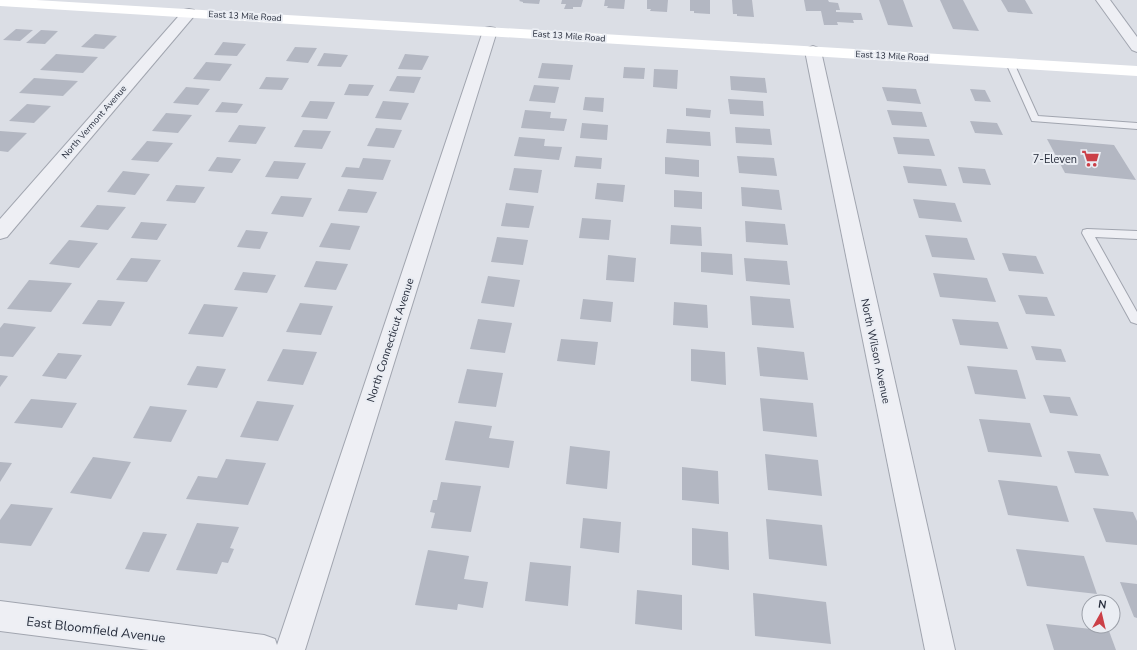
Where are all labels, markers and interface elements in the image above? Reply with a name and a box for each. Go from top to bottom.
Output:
street label: East 13 Mile Road [208,8,282,24]
street label: East 13 Mile Road [532,27,606,45]
street label: East 13 Mile Road [855,48,929,64]
street label: North Vermont Avenue [59,83,129,161]
supermarket icon: 7-Eleven [1080,149,1100,169]
place label: 7-Eleven [1033,152,1077,167]
street label: North Connecticut Avenue [363,276,418,404]
street label: North Wilson Avenue [857,297,894,405]
north arrow [1081,594,1121,634]
text: N [1097,597,1107,613]
street label: East Bloomfield Avenue [25,613,166,647]

